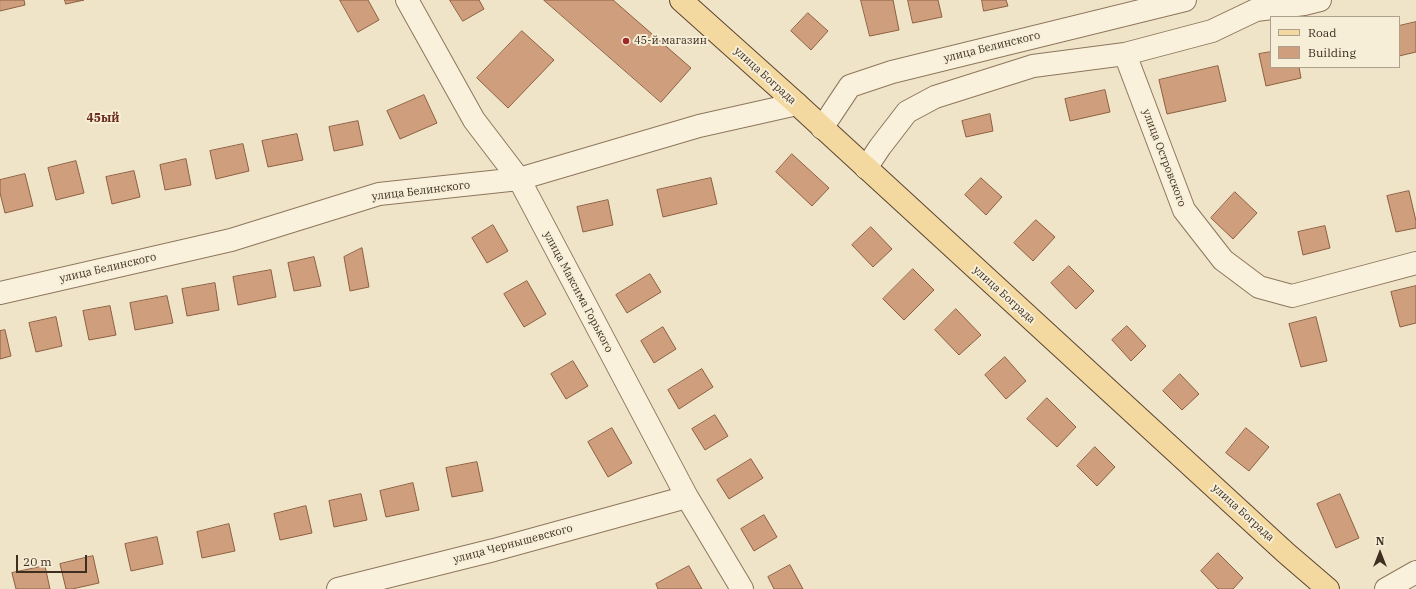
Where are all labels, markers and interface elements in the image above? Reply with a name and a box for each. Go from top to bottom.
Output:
legend [1270,16,1400,68]
text: Road [1308,25,1337,40]
street label: улица Белинского [942,29,1042,65]
place label: 45-й магазин [634,34,707,48]
marker: 45-й магазин [621,36,631,46]
street label: улица Бограда [731,45,799,107]
text: Building [1308,45,1356,60]
street label: улица Островского [1139,107,1189,209]
district label: 45ый [87,112,119,126]
street label: улица Белинского [371,178,471,204]
street label: улица Максима Горького [540,229,616,355]
street label: улица Белинского [58,250,158,286]
street label: улица Бограда [970,264,1038,326]
street label: улица Бограда [1209,482,1277,544]
street label: улица Чернышевского [452,522,574,566]
north arrow [1360,533,1400,573]
text: N [1376,534,1384,548]
scale bar [18,547,89,573]
text: 20 m [23,554,52,569]

